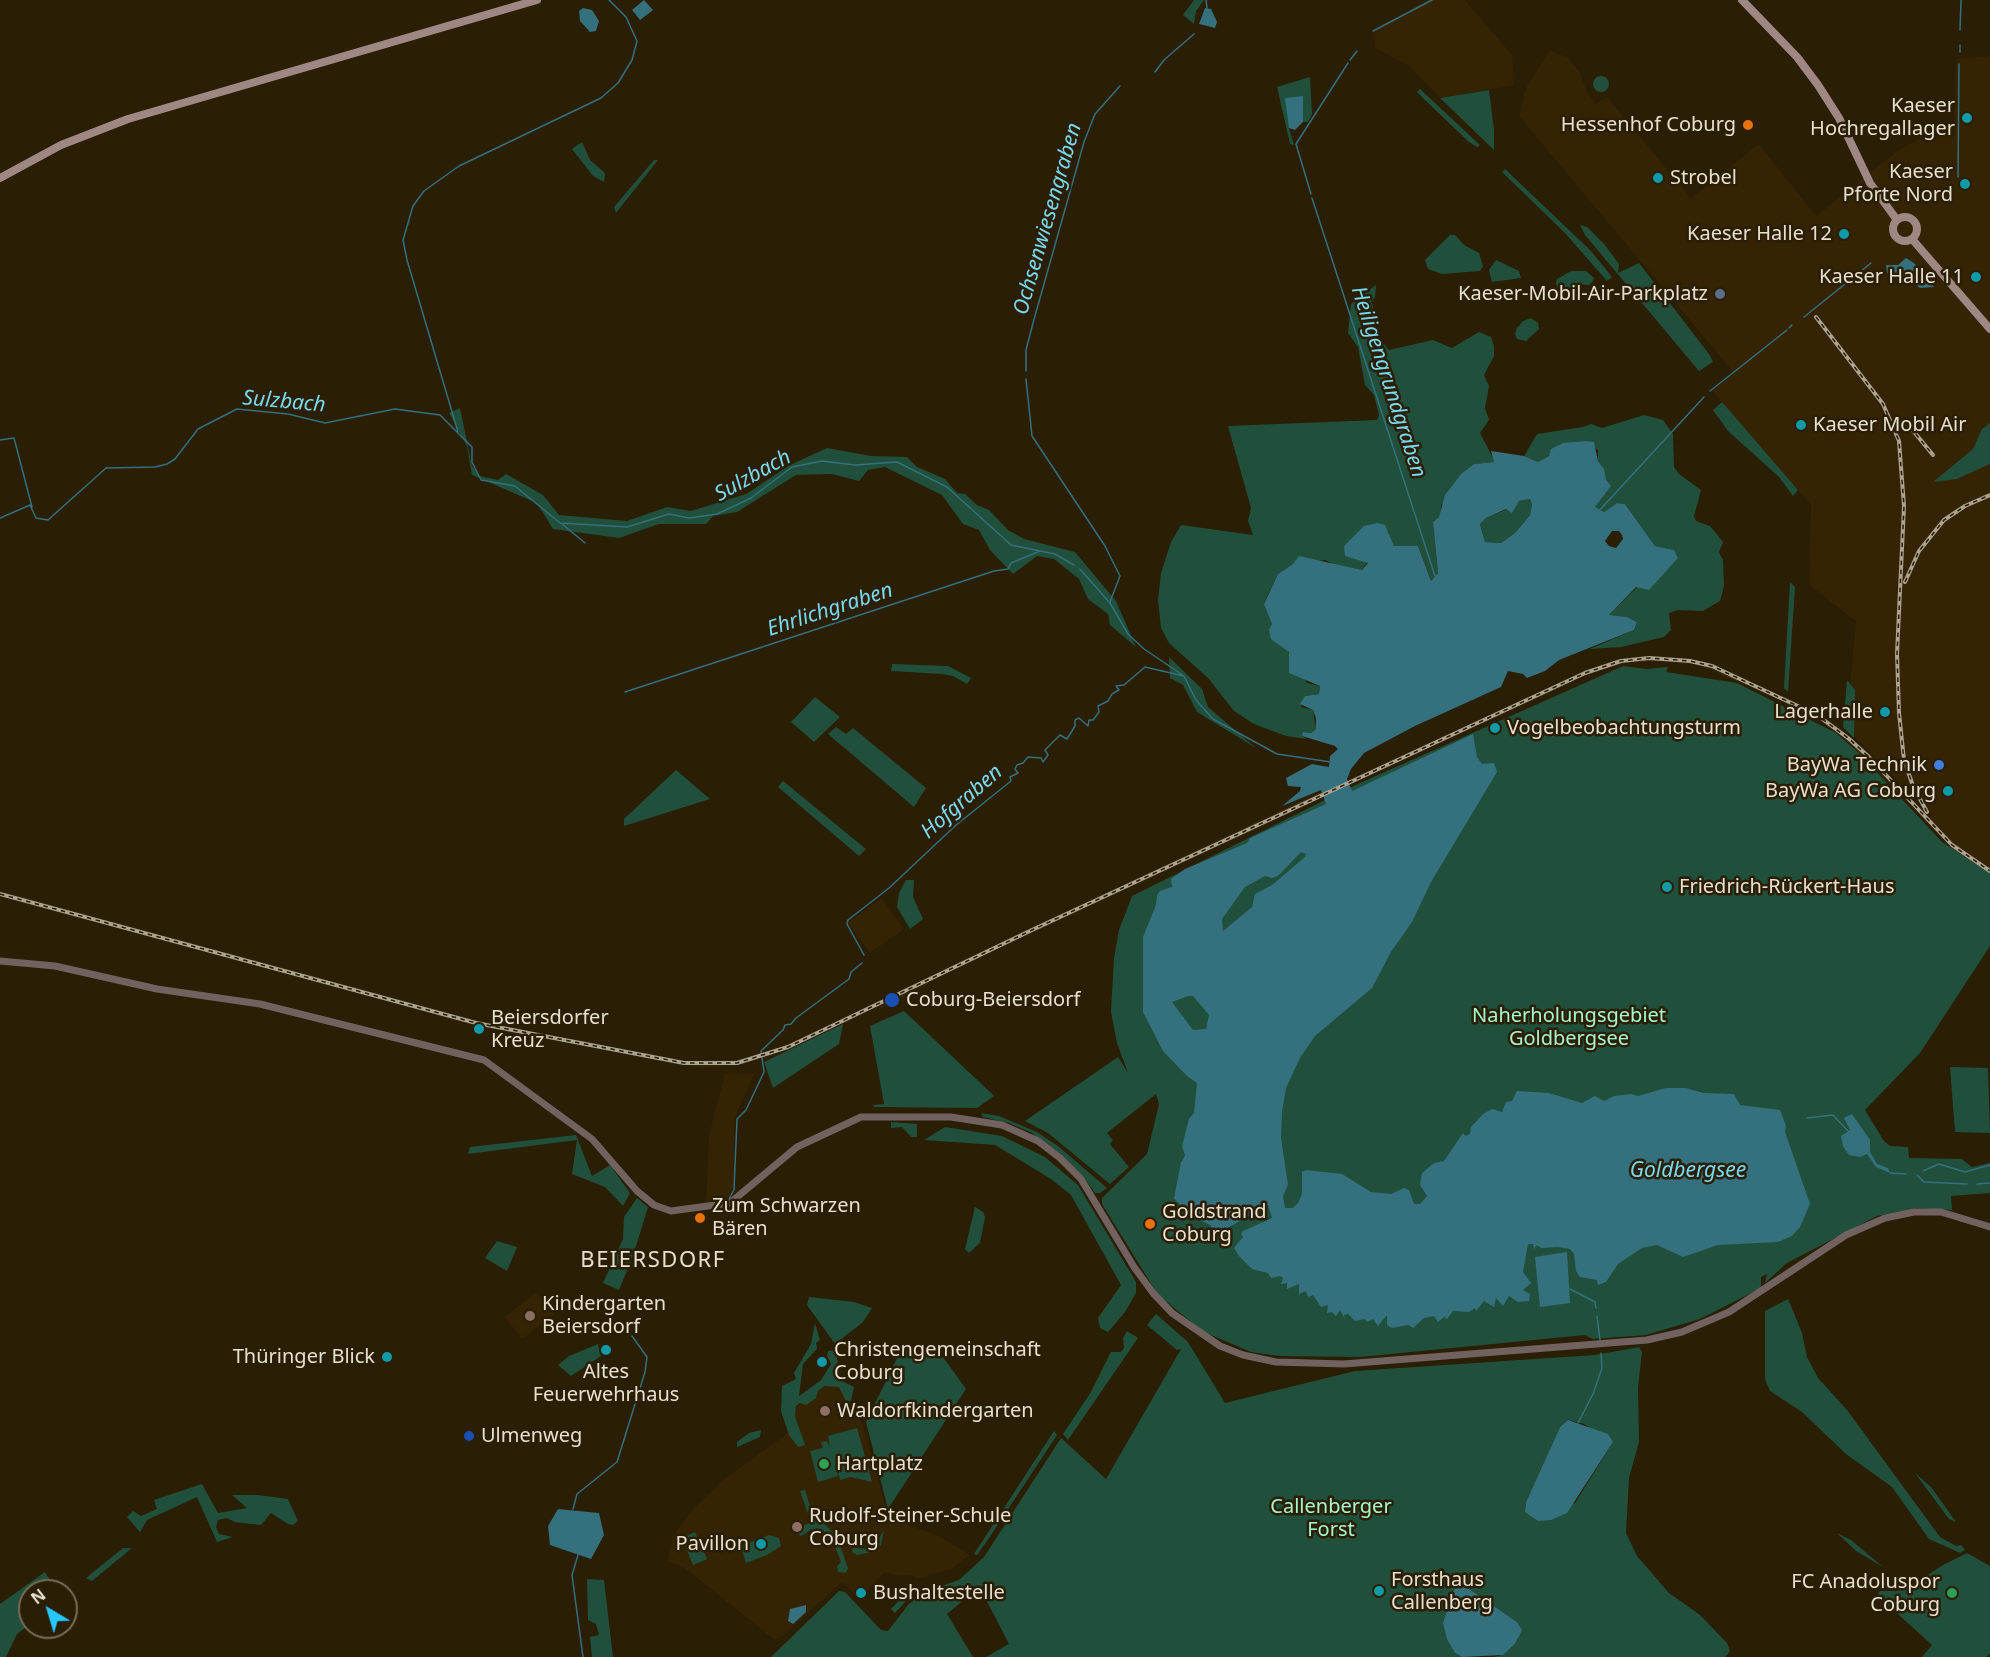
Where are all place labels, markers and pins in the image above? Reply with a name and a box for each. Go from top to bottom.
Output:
place label: Kaeser Hochregallager [1810,94,1955,141]
marker: Kaeser Hochregallager [1960,111,1974,125]
place label: Hessenhof Coburg [1561,113,1736,137]
marker: Hessenhof Coburg [1741,118,1755,132]
place label: Kaeser Pforte Nord [1843,160,1953,207]
place label: Strobel [1670,166,1737,190]
marker: Strobel [1651,171,1665,185]
marker: Kaeser Pforte Nord [1958,177,1972,191]
place label: Kaeser Halle 12 [1687,222,1832,246]
marker: Kaeser Halle 12 [1837,227,1851,241]
place label: Kaeser Halle 11 [1819,265,1964,289]
marker: Kaeser Halle 11 [1969,270,1983,284]
place label: Kaeser-Mobil-Air-Parkplatz [1458,282,1708,306]
marker: Kaeser-Mobil-Air-Parkplatz [1713,287,1727,301]
place label: Kaeser Mobil Air [1813,413,1966,437]
marker: Kaeser Mobil Air [1794,418,1808,432]
place label: Lagerhalle [1774,700,1873,724]
marker: Lagerhalle [1878,705,1892,719]
place label: Vogelbeobachtungsturm [1507,716,1741,740]
marker: Vogelbeobachtungsturm [1488,721,1502,735]
place label: BayWa Technik [1787,753,1927,777]
marker: BayWa Technik [1932,758,1946,772]
place label: BayWa AG Coburg [1765,779,1936,803]
marker: BayWa AG Coburg [1941,784,1955,798]
place label: Friedrich-Rückert-Haus [1679,875,1894,899]
marker: Friedrich-Rückert-Haus [1660,880,1674,894]
place label: Coburg-Beiersdorf [906,988,1080,1012]
marker: Coburg-Beiersdorf [883,991,901,1009]
place label: Beiersdorfer Kreuz [491,1006,609,1053]
marker: Beiersdorfer Kreuz [472,1022,486,1036]
place label: Zum Schwarzen Bären [712,1194,861,1241]
place label: Goldstrand Coburg [1162,1200,1267,1247]
marker: Zum Schwarzen Bären [693,1211,707,1225]
marker: Goldstrand Coburg [1143,1217,1157,1231]
place label: Kindergarten Beiersdorf [542,1292,666,1339]
marker: Kindergarten Beiersdorf [523,1309,537,1323]
place label: Christengemeinschaft Coburg [834,1338,1041,1385]
marker: Altes Feuerwehrhaus [599,1343,613,1357]
place label: Thüringer Blick [233,1345,375,1369]
marker: Thüringer Blick [380,1350,394,1364]
marker: Christengemeinschaft Coburg [815,1355,829,1369]
place label: Altes Feuerwehrhaus [533,1360,679,1407]
place label: Waldorfkindergarten [837,1399,1034,1423]
marker: Waldorfkindergarten [818,1404,832,1418]
place label: Ulmenweg [481,1424,582,1448]
marker: Ulmenweg [462,1429,476,1443]
place label: Hartplatz [836,1452,923,1476]
marker: Hartplatz [817,1457,831,1471]
place label: Rudolf-Steiner-Schule Coburg [809,1504,1011,1551]
marker: Rudolf-Steiner-Schule Coburg [790,1520,804,1534]
place label: Pavillon [676,1532,749,1556]
marker: Pavillon [754,1537,768,1551]
place label: Forsthaus Callenberg [1391,1568,1493,1615]
place label: FC Anadoluspor Coburg [1791,1570,1940,1617]
place label: Bushaltestelle [873,1581,1005,1605]
marker: Forsthaus Callenberg [1372,1584,1386,1598]
marker: Bushaltestelle [854,1586,868,1600]
marker: FC Anadoluspor Coburg [1945,1586,1959,1600]

